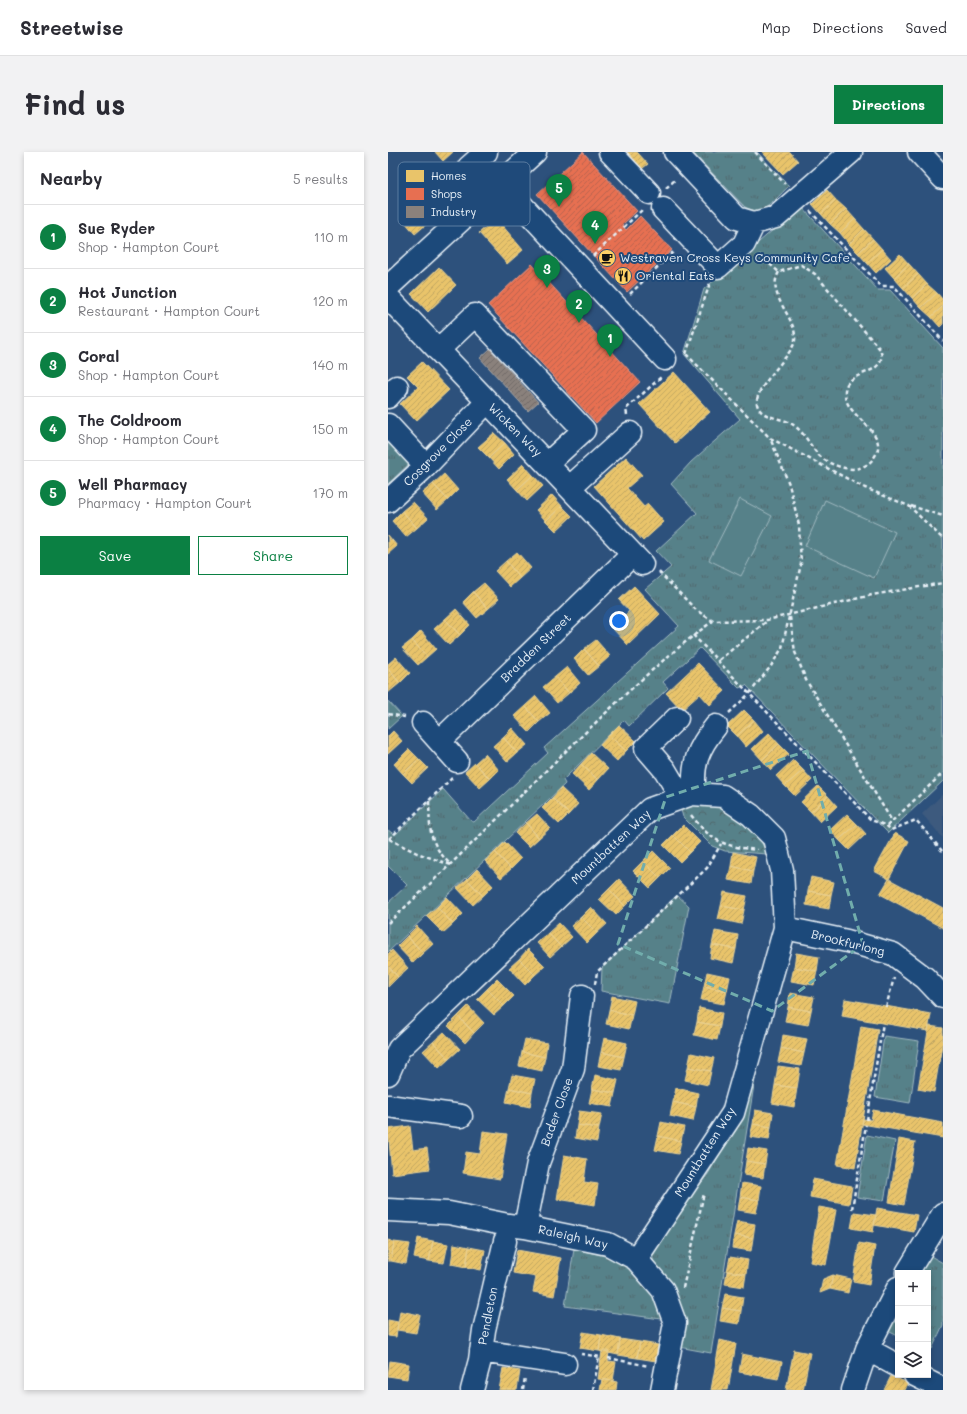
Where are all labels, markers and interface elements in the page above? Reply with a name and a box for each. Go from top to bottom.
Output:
text: Streetwise [20,15,123,40]
text: Map [762,18,790,37]
text: Directions [812,18,883,37]
text: Saved [905,18,947,37]
button: Directions [834,85,943,124]
text: Find us [24,86,125,122]
legend [398,162,530,226]
text: Nearby [40,167,102,189]
text: Homes [431,168,466,183]
text: 5 results [293,170,348,187]
pin: 5 [546,174,572,207]
text: Shops [431,186,462,201]
text: Industry [431,204,477,219]
pin: 4 [582,211,608,244]
text: Sue Ryder [78,218,155,238]
text: 1 [50,228,56,245]
text: 110 m [314,228,348,245]
text: Shop · Hampton Court [78,238,219,255]
cafe icon: Westraven Cross Keys Community Cafe [597,248,617,268]
place label: Westraven Cross Keys Community Cafe [620,249,850,265]
pin: 3 [534,255,560,288]
restaurant icon: Oriental Eats [613,266,633,286]
place label: Oriental Eats [636,267,715,283]
text: Hot Junction [78,282,177,302]
pin: 2 [566,290,592,323]
text: 2 [49,292,57,309]
text: 120 m [312,292,348,309]
text: Restaurant · Hampton Court [78,302,260,319]
pin: 1 [597,324,623,357]
text: Coral [78,346,119,366]
text: 3 [49,356,57,373]
text: 140 m [312,356,348,373]
text: Shop · Hampton Court [78,366,219,383]
street label: Wicken Way [485,399,546,460]
text: The Coldroom [78,410,182,430]
street label: Cosgrove Close [399,413,475,489]
text: 4 [49,420,57,437]
text: 150 m [312,420,348,437]
text: Shop · Hampton Court [78,430,219,447]
text: Well Pharmacy [78,474,187,494]
text: 5 [49,484,57,501]
text: 170 m [312,484,348,501]
text: Pharmacy · Hampton Court [78,494,252,511]
button: Save [40,536,190,575]
button: Share [198,536,348,575]
street label: Bradden Street [497,609,574,685]
your location [609,611,629,631]
street label: Mountbatten Way [567,805,653,887]
street label: Brookfurlong [810,925,887,959]
street label: Bader Close [536,1075,576,1148]
street label: Mountbatten Way [670,1104,738,1199]
street label: Raleigh Way [537,1220,610,1252]
map controls [895,1270,931,1378]
button: + [895,1270,931,1306]
street label: Pendleton [474,1286,500,1346]
button: − [895,1306,931,1342]
button: layers [895,1342,931,1378]

